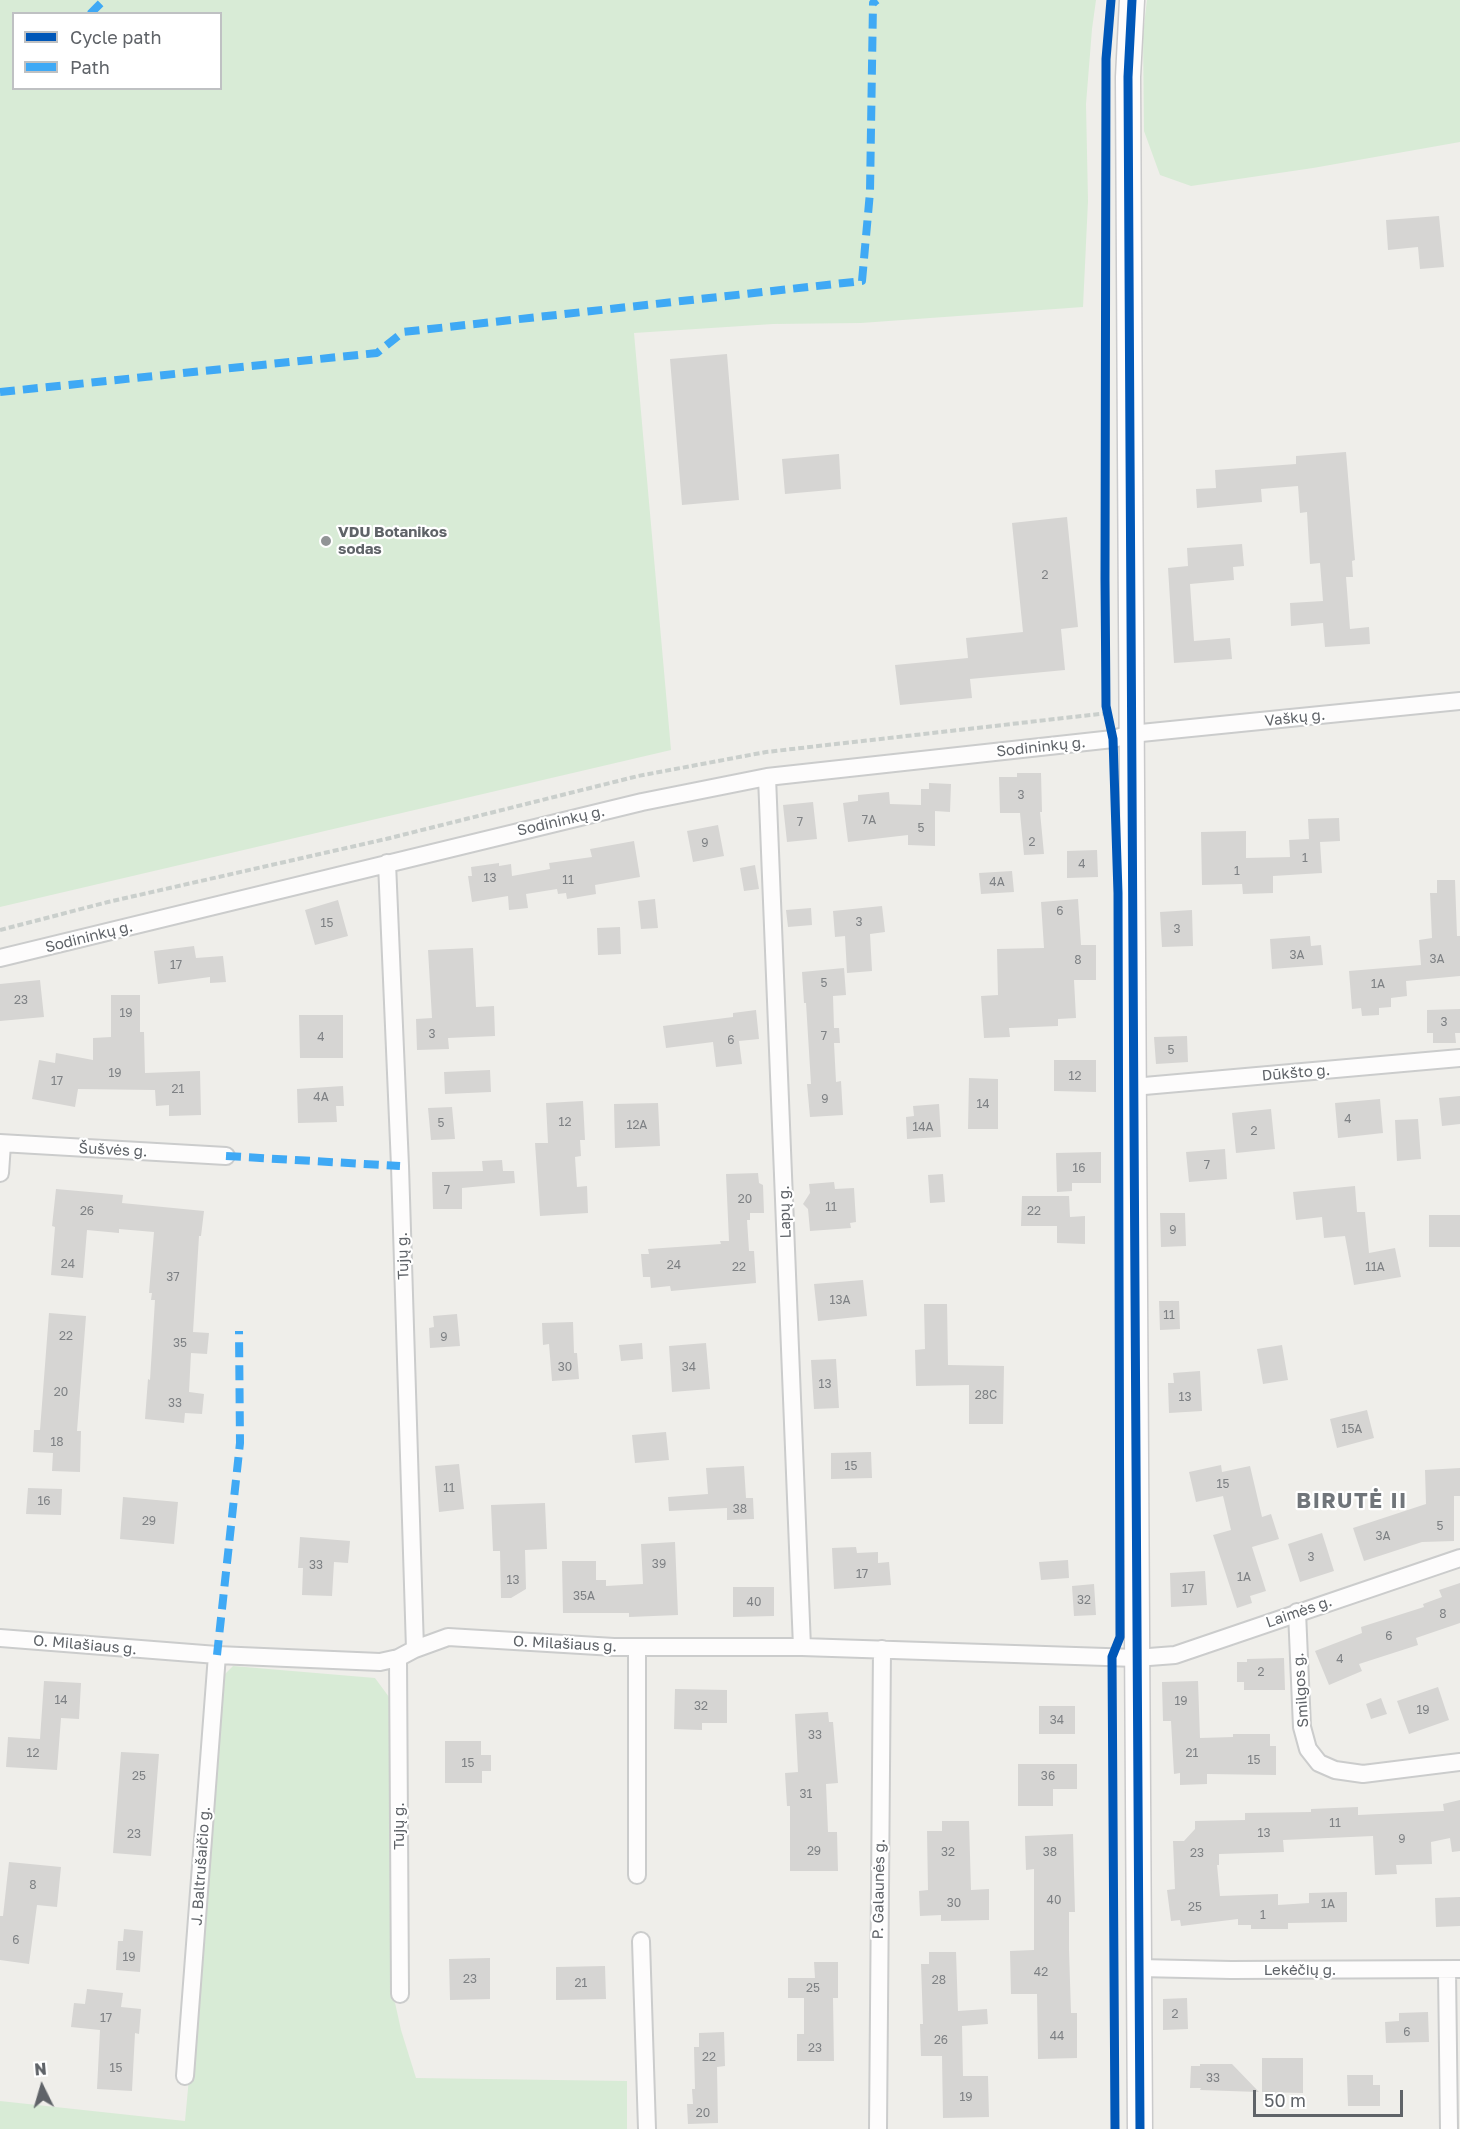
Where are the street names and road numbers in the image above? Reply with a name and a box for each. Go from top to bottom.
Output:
street label: Vaškų g. [1264,706,1326,730]
street label: Sodininkų g. [996,733,1086,761]
street label: Sodininkų g. [515,802,607,840]
street label: Sodininkų g. [43,917,135,957]
street label: Dūkšto g. [1261,1061,1331,1085]
street label: Šušvės g. [78,1139,148,1161]
street label: Lapų g. [775,1185,795,1239]
street label: Tujų g. [393,1232,413,1280]
street label: Laimės g. [1264,1592,1334,1632]
street label: O. Milašiaus g. [32,1631,138,1659]
street label: O. Milašiaus g. [513,1632,617,1656]
street label: Smilgos g. [1289,1652,1313,1728]
street label: Tujų g. [390,1802,408,1850]
street label: J. Baltrušaičio g. [188,1806,214,1926]
street label: P. Galaunės g. [869,1838,889,1940]
street label: Lekėčių g. [1264,1961,1336,1979]

